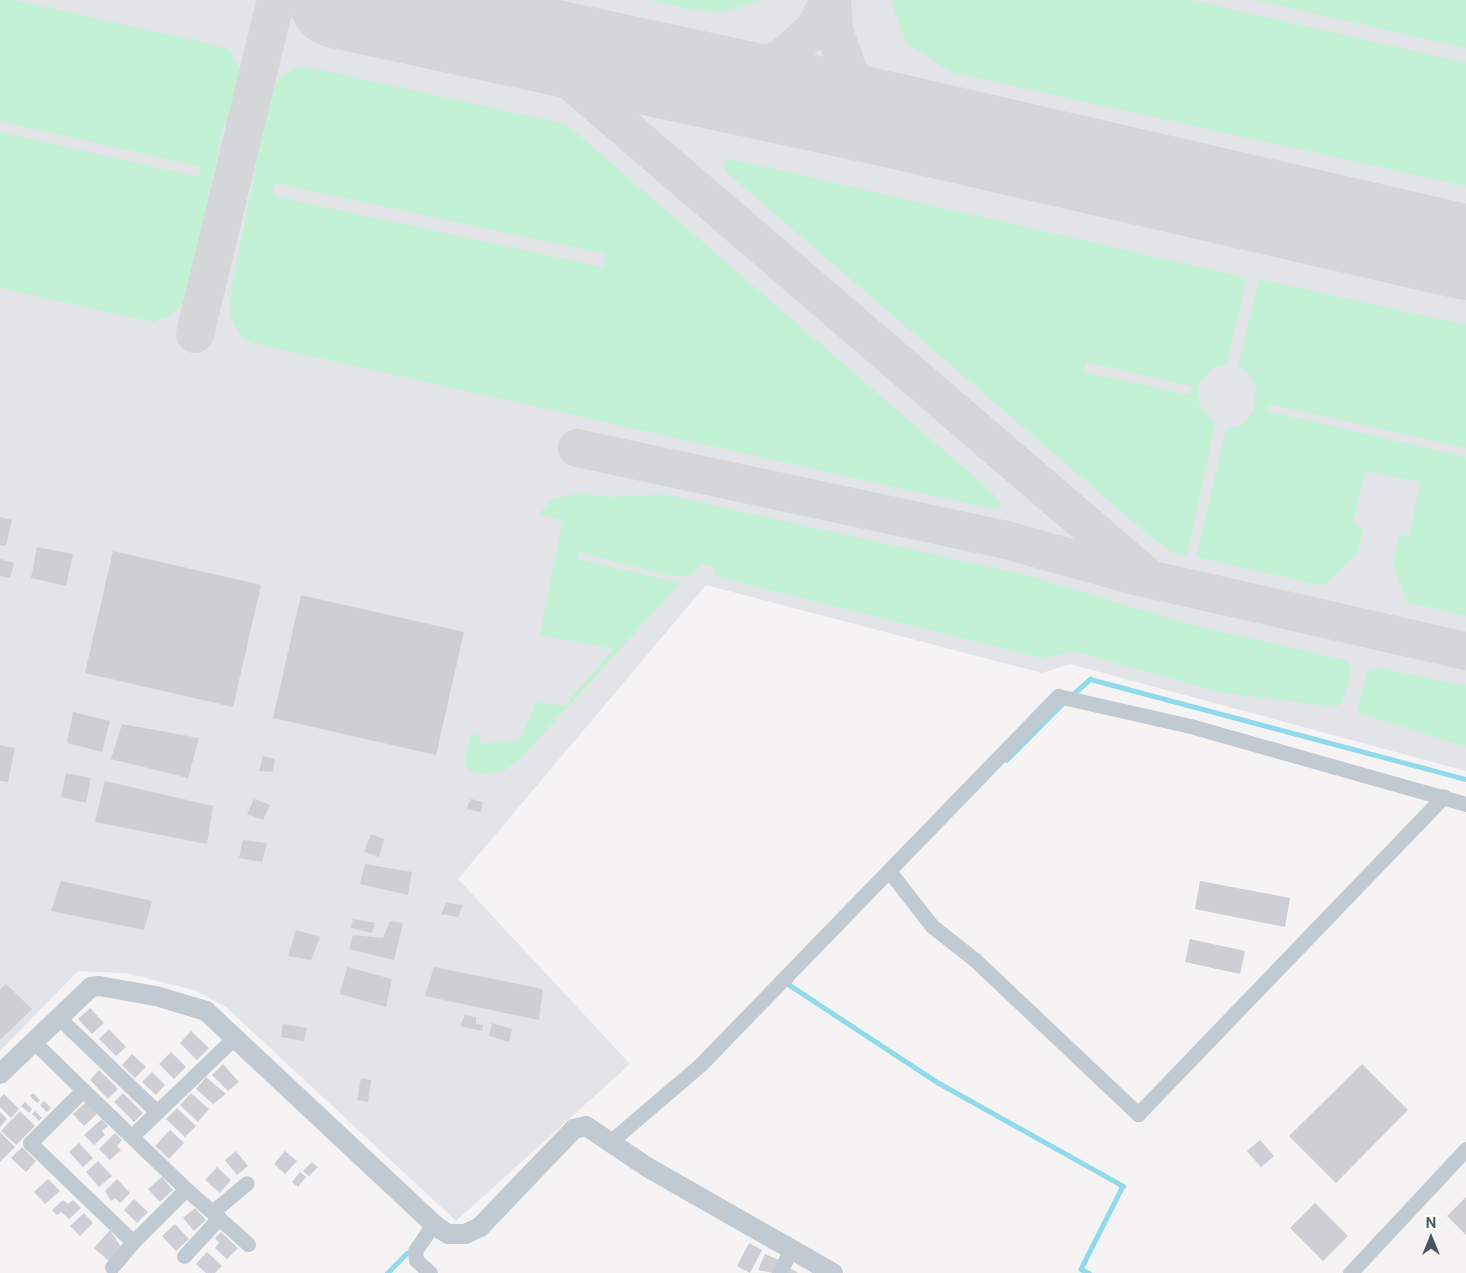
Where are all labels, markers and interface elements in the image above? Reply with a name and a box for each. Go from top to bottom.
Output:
north arrow [1406,1213,1456,1263]
text: N [1426,1215,1436,1231]

